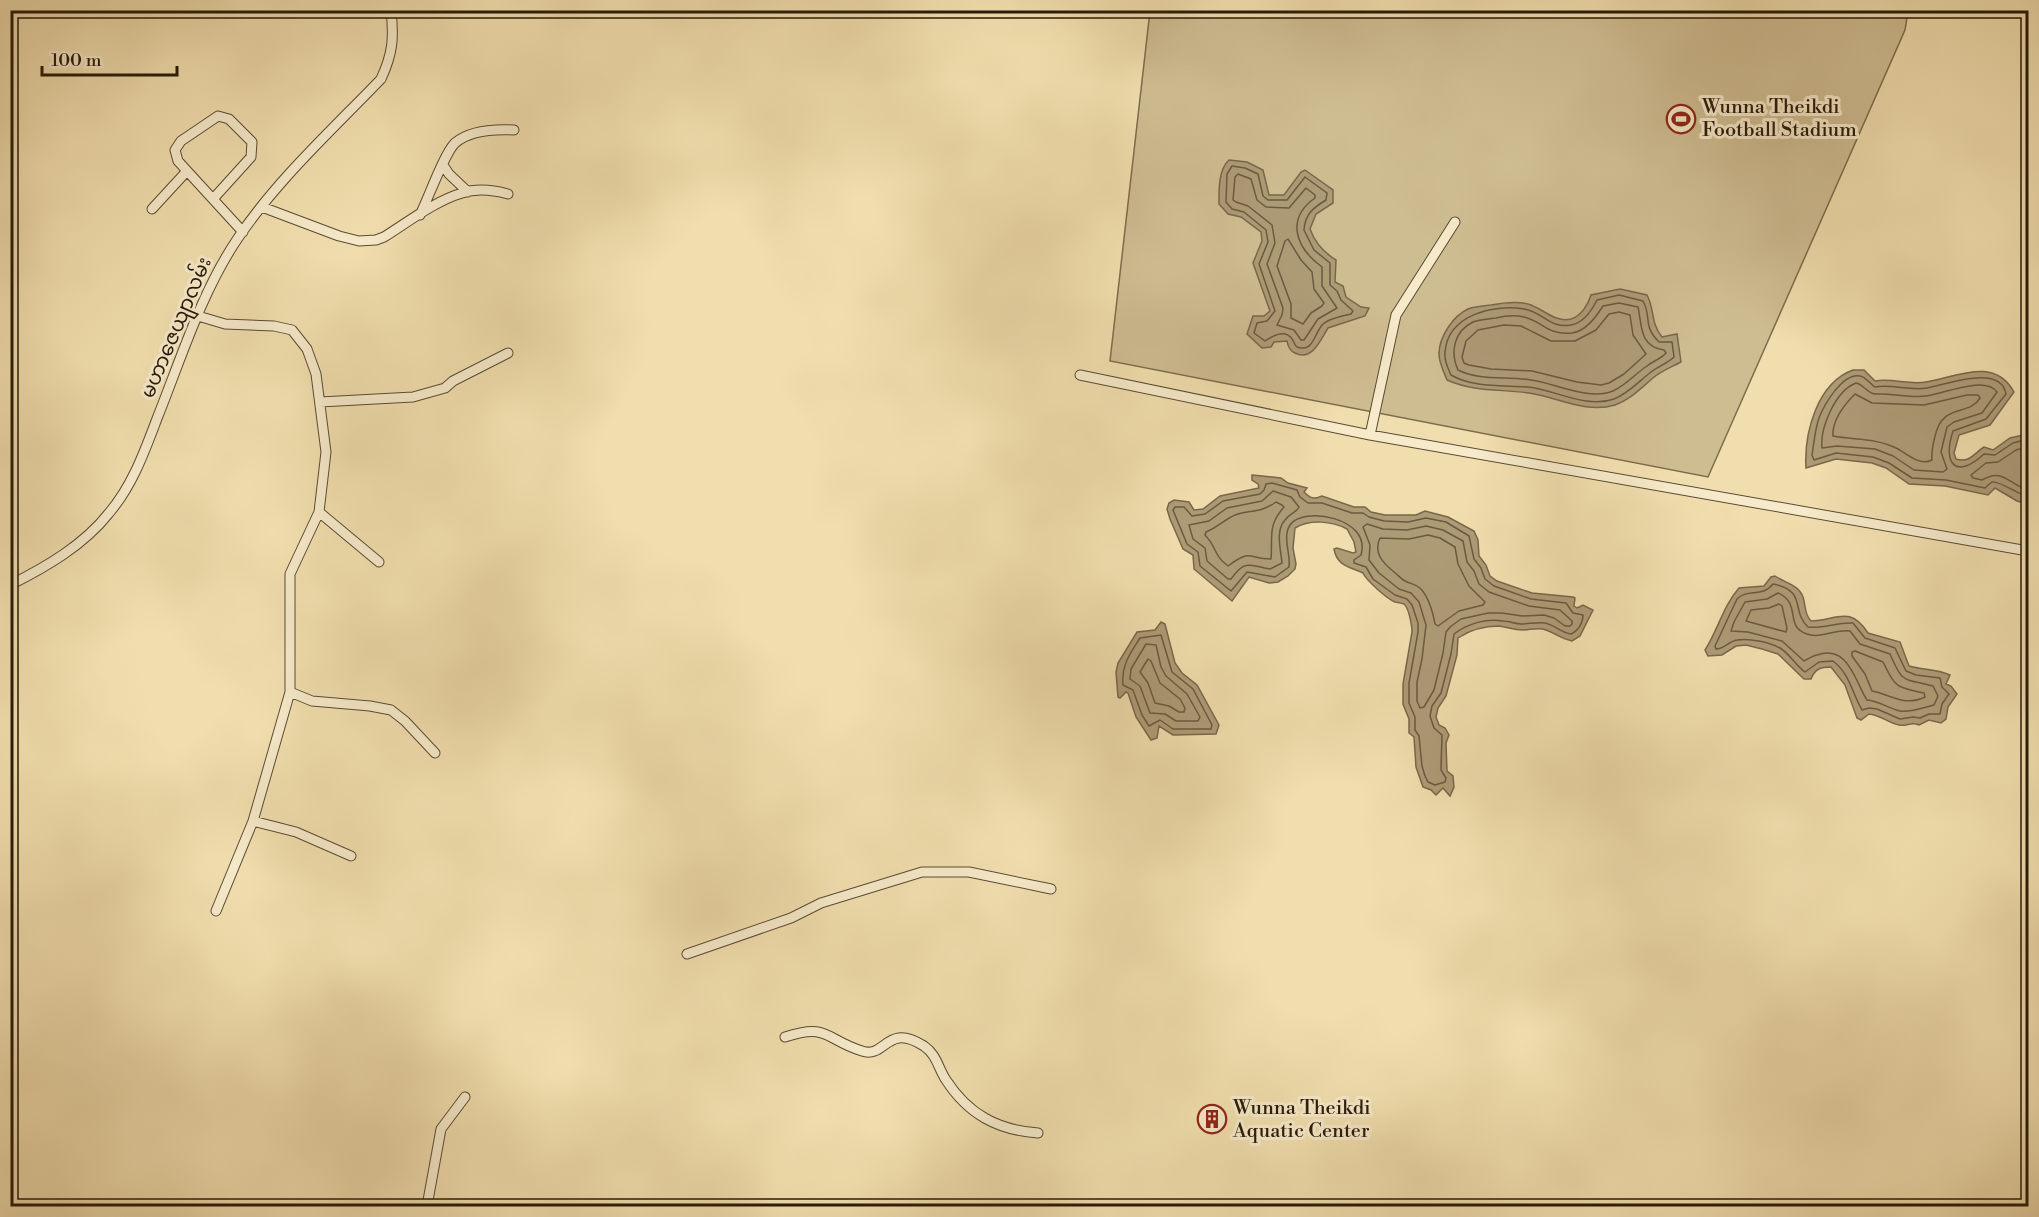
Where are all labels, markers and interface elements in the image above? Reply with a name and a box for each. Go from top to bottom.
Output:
scale bar [42,39,177,77]
text: 100 m [51,49,102,72]
place label: Wunna Theikdi Football Stadium [1701,95,1857,143]
sports icon: Wunna Theikdi Football Stadium [1665,103,1697,135]
street label: မဟာဇေယျာလမ်း [133,253,220,403]
place label: Wunna Theikdi Aquatic Center [1232,1096,1371,1144]
building icon: Wunna Theikdi Aquatic Center [1196,1103,1228,1135]

